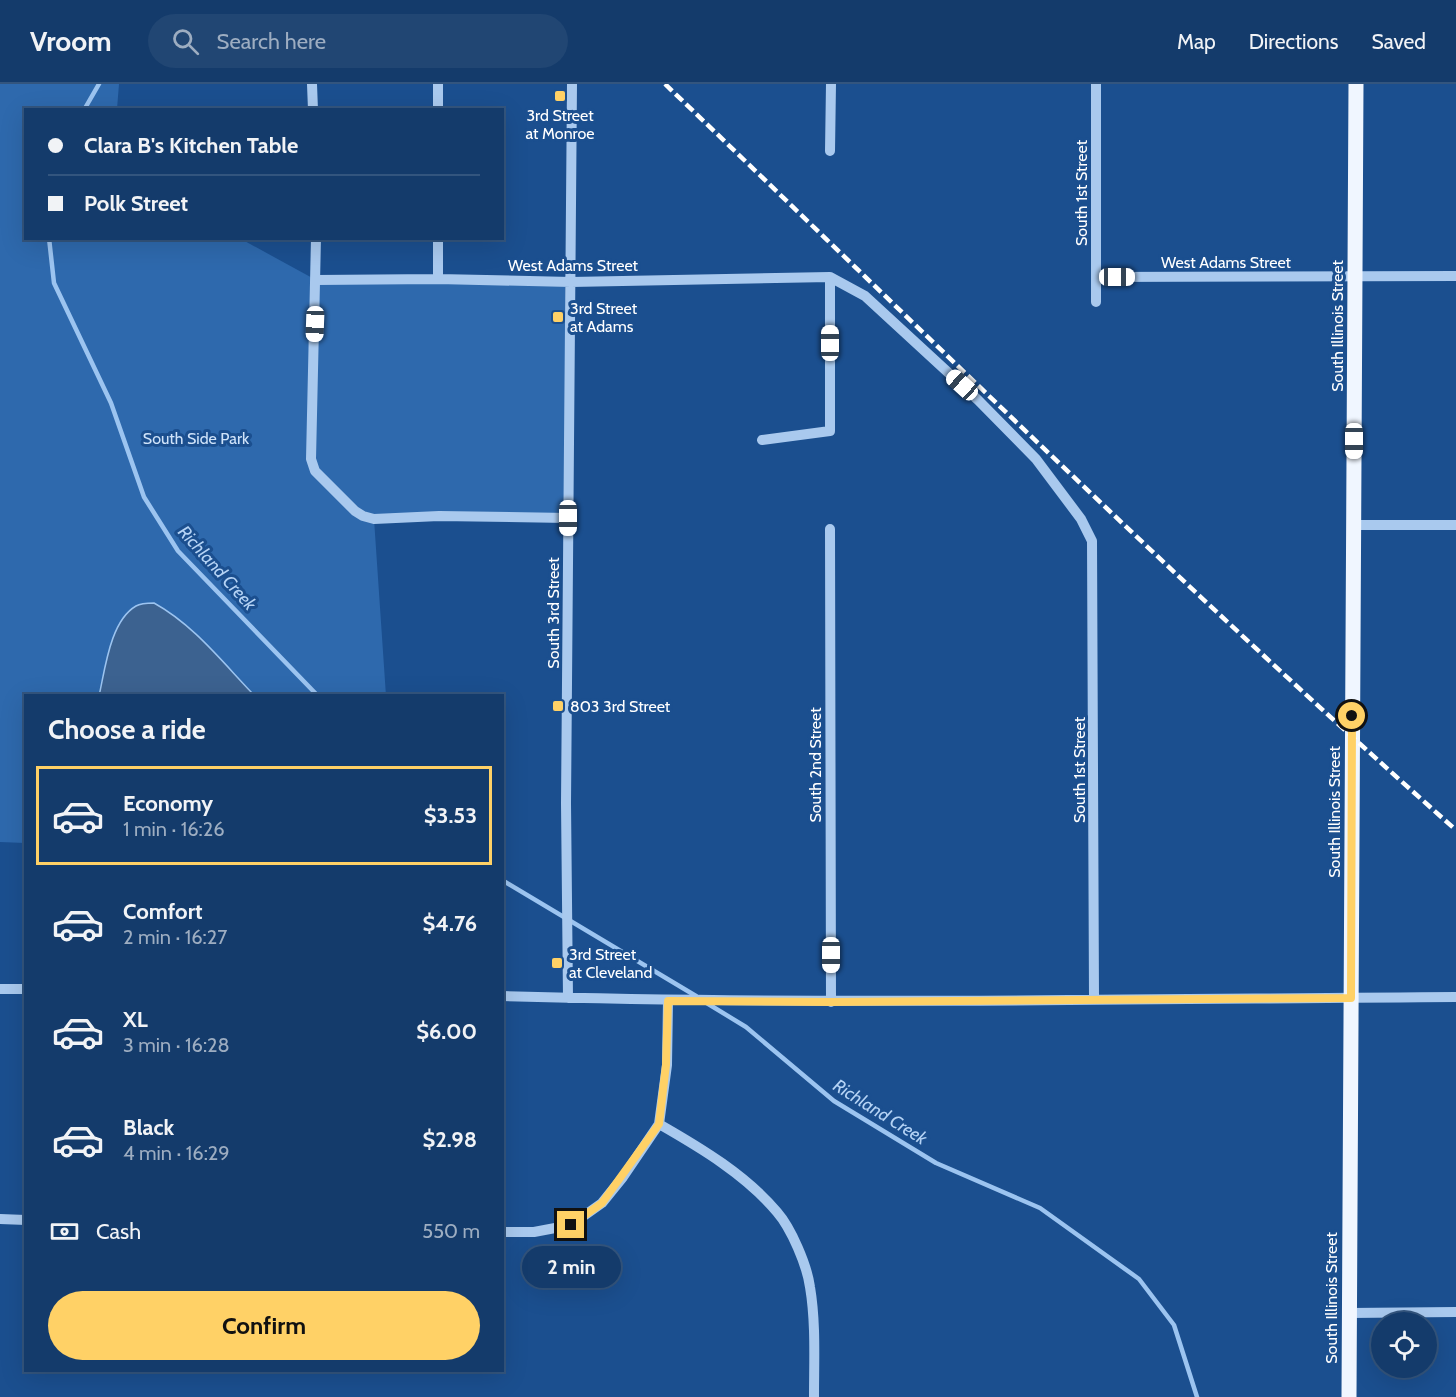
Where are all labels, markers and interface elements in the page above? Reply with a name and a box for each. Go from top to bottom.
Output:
search box [148,14,568,68]
text: Vroom [30,24,112,58]
icon: search [169,25,202,58]
text: Search here [217,28,326,55]
text: Map [1177,29,1216,54]
text: Directions [1249,29,1338,54]
text: Saved [1371,29,1426,54]
marker: 3rd Street at Monroe [553,89,567,103]
place label: 3rd Street at Monroe [526,106,594,143]
text: Clara B's Kitchen Table [84,132,298,159]
street label: South 1st Street [1072,139,1091,246]
text: Polk Street [84,190,188,217]
street label: West Adams Street [1161,253,1292,272]
street label: West Adams Street [508,256,639,275]
street label: South Illinois Street [1328,260,1347,392]
car [1099,268,1135,286]
place label: 3rd Street at Adams [570,299,638,336]
car [305,306,325,342]
marker: 3rd Street at Adams [551,310,565,324]
car [821,325,839,361]
car [943,366,981,404]
car [1345,423,1363,459]
park label: South Side Park [143,429,250,448]
car [559,500,577,536]
water label: Richland Creek [173,521,262,616]
street label: South 3rd Street [544,557,563,669]
place label: 803 3rd Street [570,697,671,716]
marker: 803 3rd Street [551,699,565,713]
route start [1338,702,1365,729]
street label: South 2nd Street [806,707,825,823]
text: Choose a ride [48,713,206,746]
street label: South 1st Street [1070,716,1089,823]
street label: South Illinois Street [1325,746,1344,878]
icon: car [51,789,105,843]
text: Economy [123,790,213,817]
text: $3.53 [424,802,477,829]
text: 1 min · 16:26 [123,817,225,841]
icon: car [51,897,105,951]
text: Comfort [123,898,202,925]
text: $4.76 [423,910,477,937]
text: 2 min · 16:27 [123,925,227,949]
car [822,937,840,973]
place label: 3rd Street at Cleveland [569,945,652,982]
marker: 3rd Street at Cleveland [550,956,564,970]
icon: car [51,1005,105,1059]
text: XL [123,1006,148,1033]
text: $6.00 [416,1018,477,1045]
text: 3 min · 16:28 [123,1033,230,1057]
water label: Richland Creek [829,1074,932,1150]
icon: car [51,1113,105,1167]
text: Black [123,1114,174,1141]
text: $2.98 [422,1126,477,1153]
text: 4 min · 16:29 [123,1141,230,1165]
route end [557,1211,584,1238]
icon: cash [48,1215,81,1248]
text: Cash [96,1218,141,1245]
text: 550 m [422,1219,480,1243]
street label: South Illinois Street [1322,1232,1341,1364]
callout: 2 min [522,1246,620,1288]
text: 2 min [547,1255,596,1279]
button: Confirm [48,1291,480,1360]
map controls [1371,1312,1437,1378]
button: locate [1371,1312,1437,1378]

